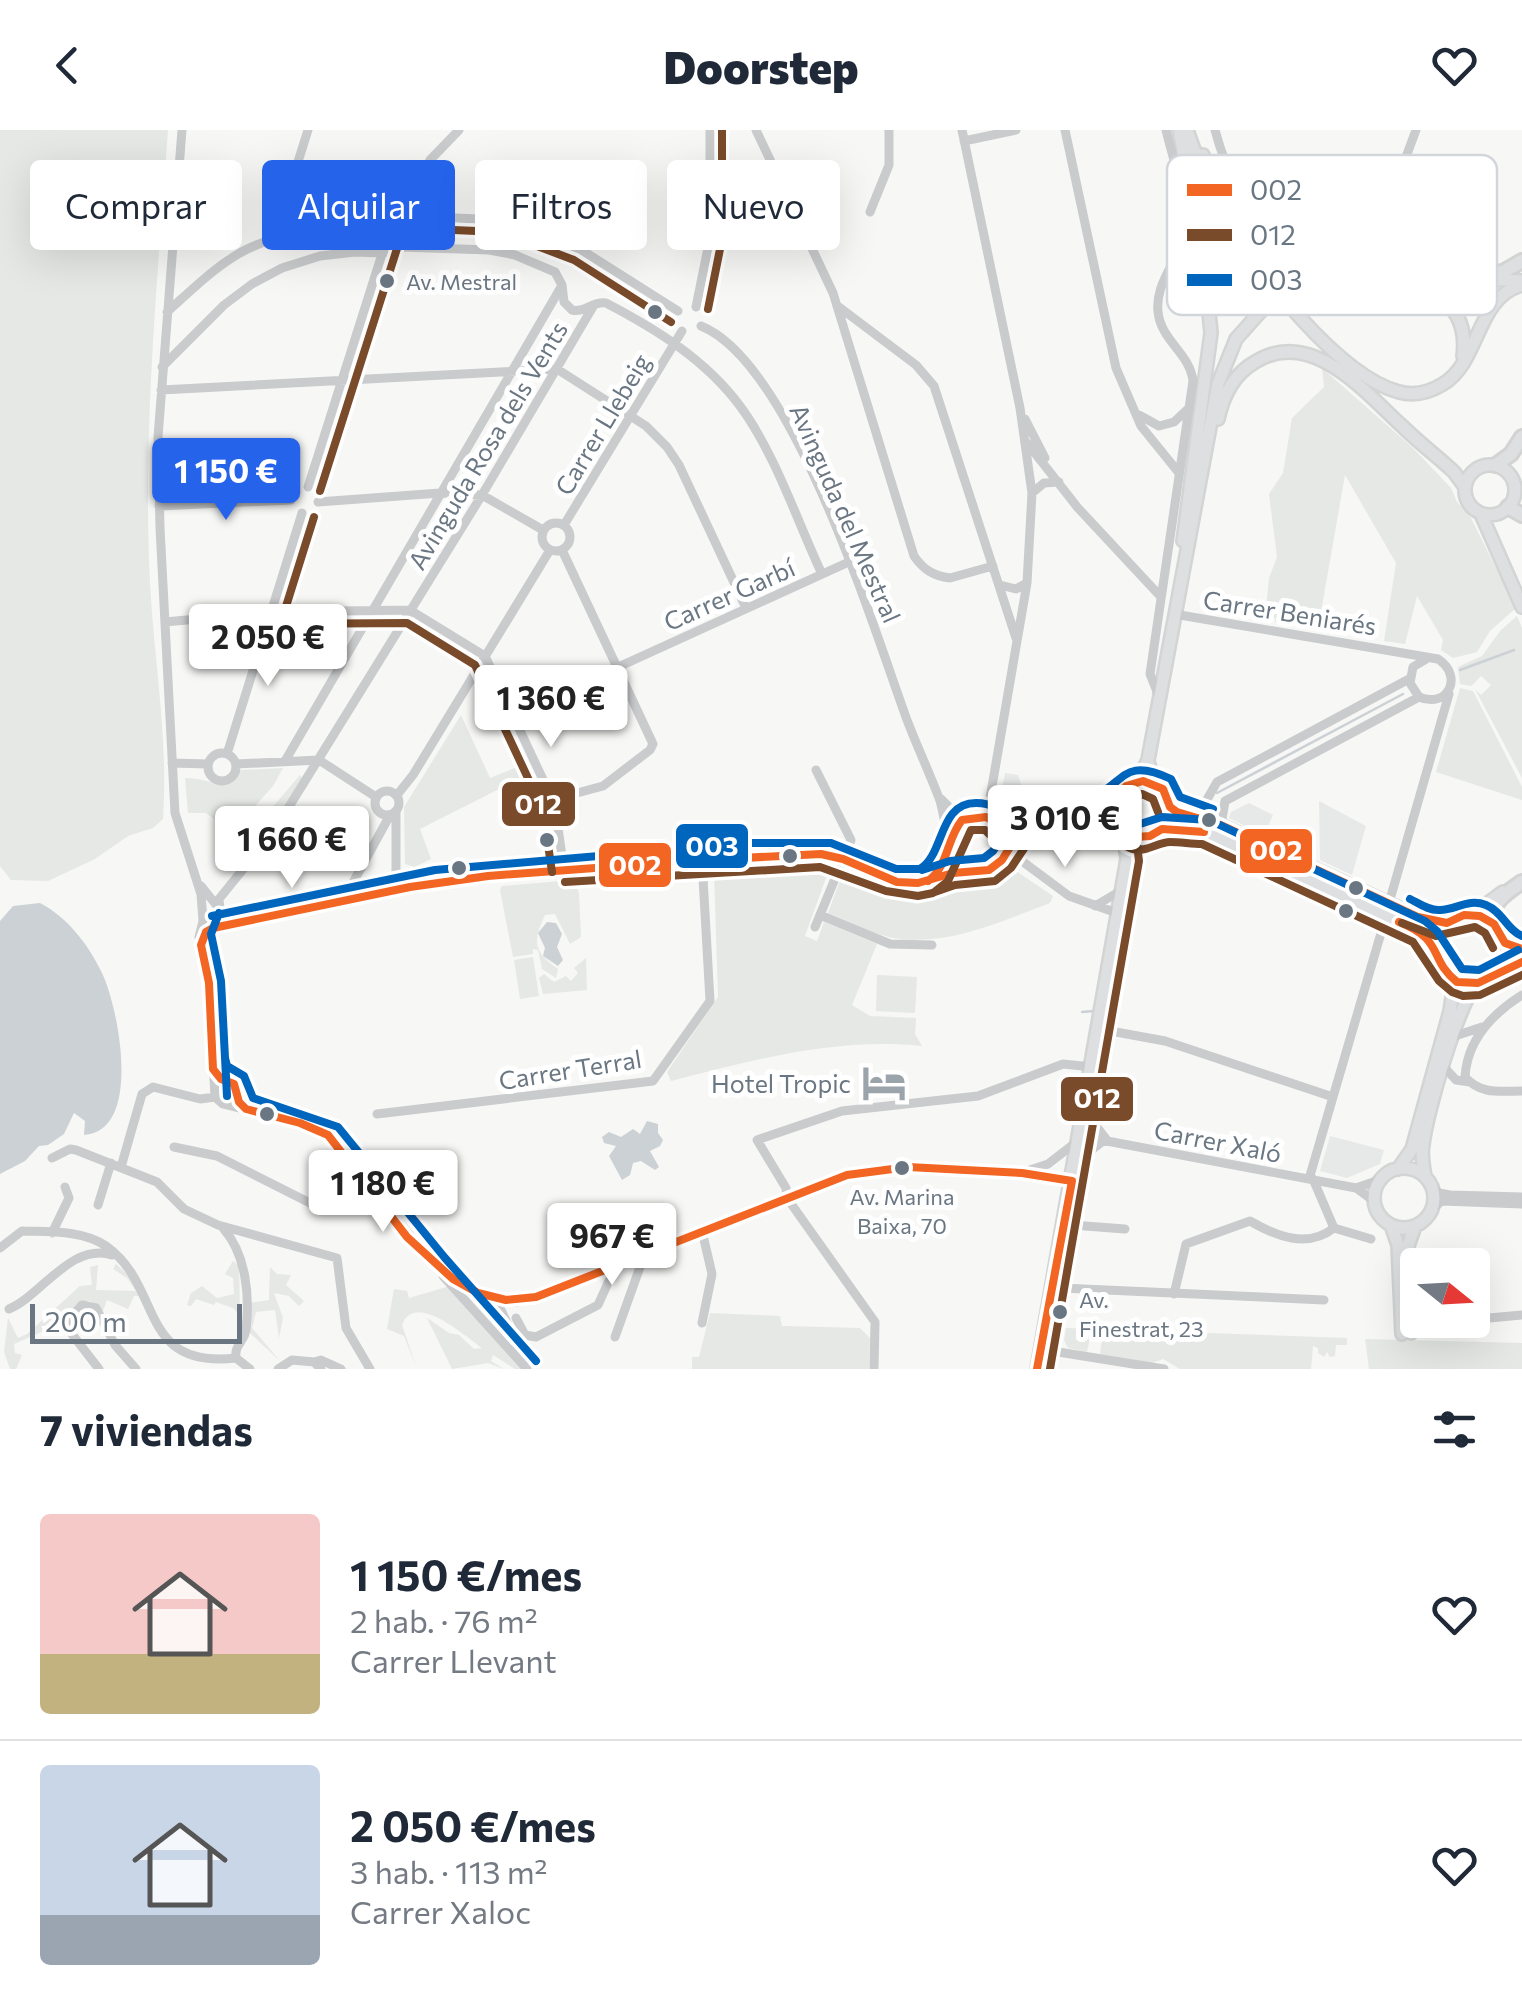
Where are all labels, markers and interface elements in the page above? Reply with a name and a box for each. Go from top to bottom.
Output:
icon: back [40,38,95,93]
text: Doorstep [663,38,859,93]
icon: heart [1427,38,1482,93]
legend [1167,155,1497,315]
chip: Comprar [30,160,242,250]
chip: Alquilar [262,160,455,250]
chip: Filtros [475,160,647,250]
chip: Nuevo [667,160,840,250]
text: 002 [1250,172,1302,206]
text: 012 [1250,217,1296,251]
text: 003 [1250,262,1302,296]
place label: Av. Mestral [406,268,517,295]
marker: Av. Mestral [377,271,397,291]
unlabelled marker [645,302,665,322]
street label: Avinguda Rosa dels Vents [401,315,573,575]
street label: Carrer Llebeig [548,348,656,500]
street label: Avinguda del Mestral [784,399,908,627]
pin: 1 150 € [134,438,318,523]
text: 1 150 € [174,450,278,490]
street label: Carrer Garbí [659,551,801,636]
street label: Carrer Beniarés [1201,583,1379,641]
pin: 2 050 € [176,604,360,689]
text: 2 050 € [211,616,325,656]
pin: 1 360 € [459,665,643,750]
text: 1 360 € [497,677,605,717]
line badge: 012 [500,780,577,828]
pin: 3 010 € [973,785,1157,870]
text: 012 [514,786,562,820]
text: 3 010 € [1010,797,1120,837]
pin: 1 660 € [200,806,384,891]
unlabelled marker [1199,810,1219,830]
text: 1 660 € [237,818,347,858]
line badge: 003 [674,822,750,870]
line badge: 002 [1238,827,1314,875]
text: 003 [685,828,739,862]
unlabelled marker [537,830,557,850]
text: 002 [1250,832,1302,866]
line badge: 002 [597,841,673,889]
unlabelled marker [780,846,800,866]
text: 002 [609,847,661,881]
unlabelled marker [449,858,469,878]
unlabelled marker [1346,878,1366,898]
unlabelled marker [1336,901,1356,921]
street label: Carrer Terral [496,1043,644,1095]
hotel icon: Hotel Tropic [860,1059,908,1107]
place label: Hotel Tropic [711,1068,851,1098]
line badge: 012 [1059,1075,1135,1123]
text: 012 [1073,1080,1121,1114]
unlabelled marker [257,1104,277,1124]
street label: Carrer Xaló [1152,1114,1284,1168]
pin: 1 180 € [291,1150,475,1235]
marker: Av. Marina Baixa, 70 [892,1158,912,1178]
text: 1 180 € [331,1162,435,1202]
place label: Av. Marina Baixa, 70 [850,1183,954,1239]
pin: 967 € [542,1203,682,1288]
text: 967 € [569,1215,655,1255]
north arrow [1400,1248,1490,1338]
map controls [1400,1248,1490,1338]
place label: Av. Finestrat, 23 [1079,1286,1204,1342]
scale bar [30,1299,242,1344]
marker: Av. Finestrat, 23 [1050,1302,1070,1322]
text: 200 m [45,1304,127,1338]
icon: filters [1427,1402,1482,1457]
text: 7 viviendas [40,1403,253,1455]
text: 1 150 €/mes [350,1548,582,1600]
icon: home [120,1554,240,1674]
icon: heart [1427,1587,1482,1642]
text: 2 hab. · 76 m² [350,1600,538,1640]
text: Carrer Llevant [350,1640,557,1680]
text: 2 050 €/mes [350,1799,596,1851]
icon: home [120,1805,240,1925]
icon: heart [1427,1838,1482,1893]
text: 3 hab. · 113 m² [350,1851,548,1891]
text: Carrer Xaloc [350,1891,531,1931]

